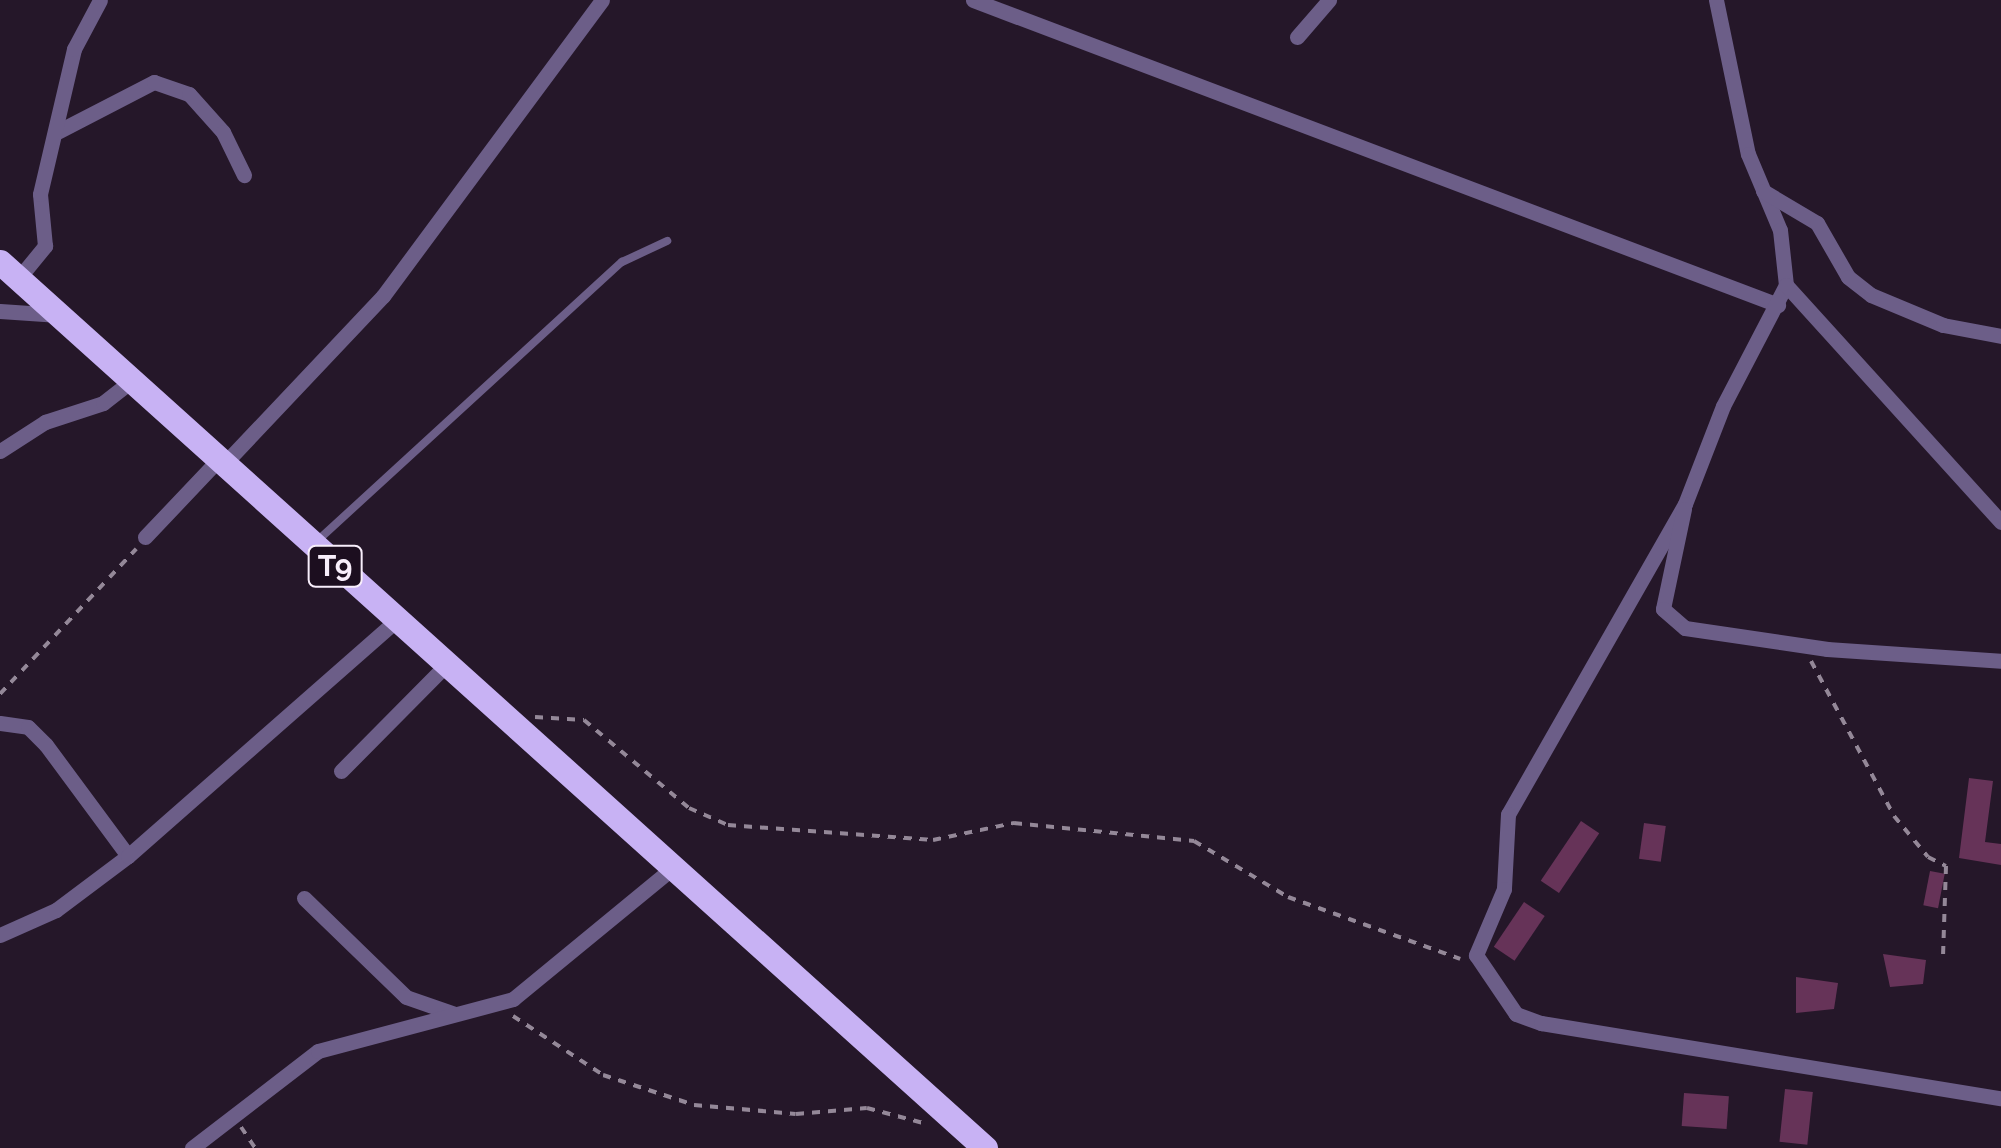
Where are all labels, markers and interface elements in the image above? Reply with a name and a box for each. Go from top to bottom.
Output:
road number: T9 [308,541,362,591]

